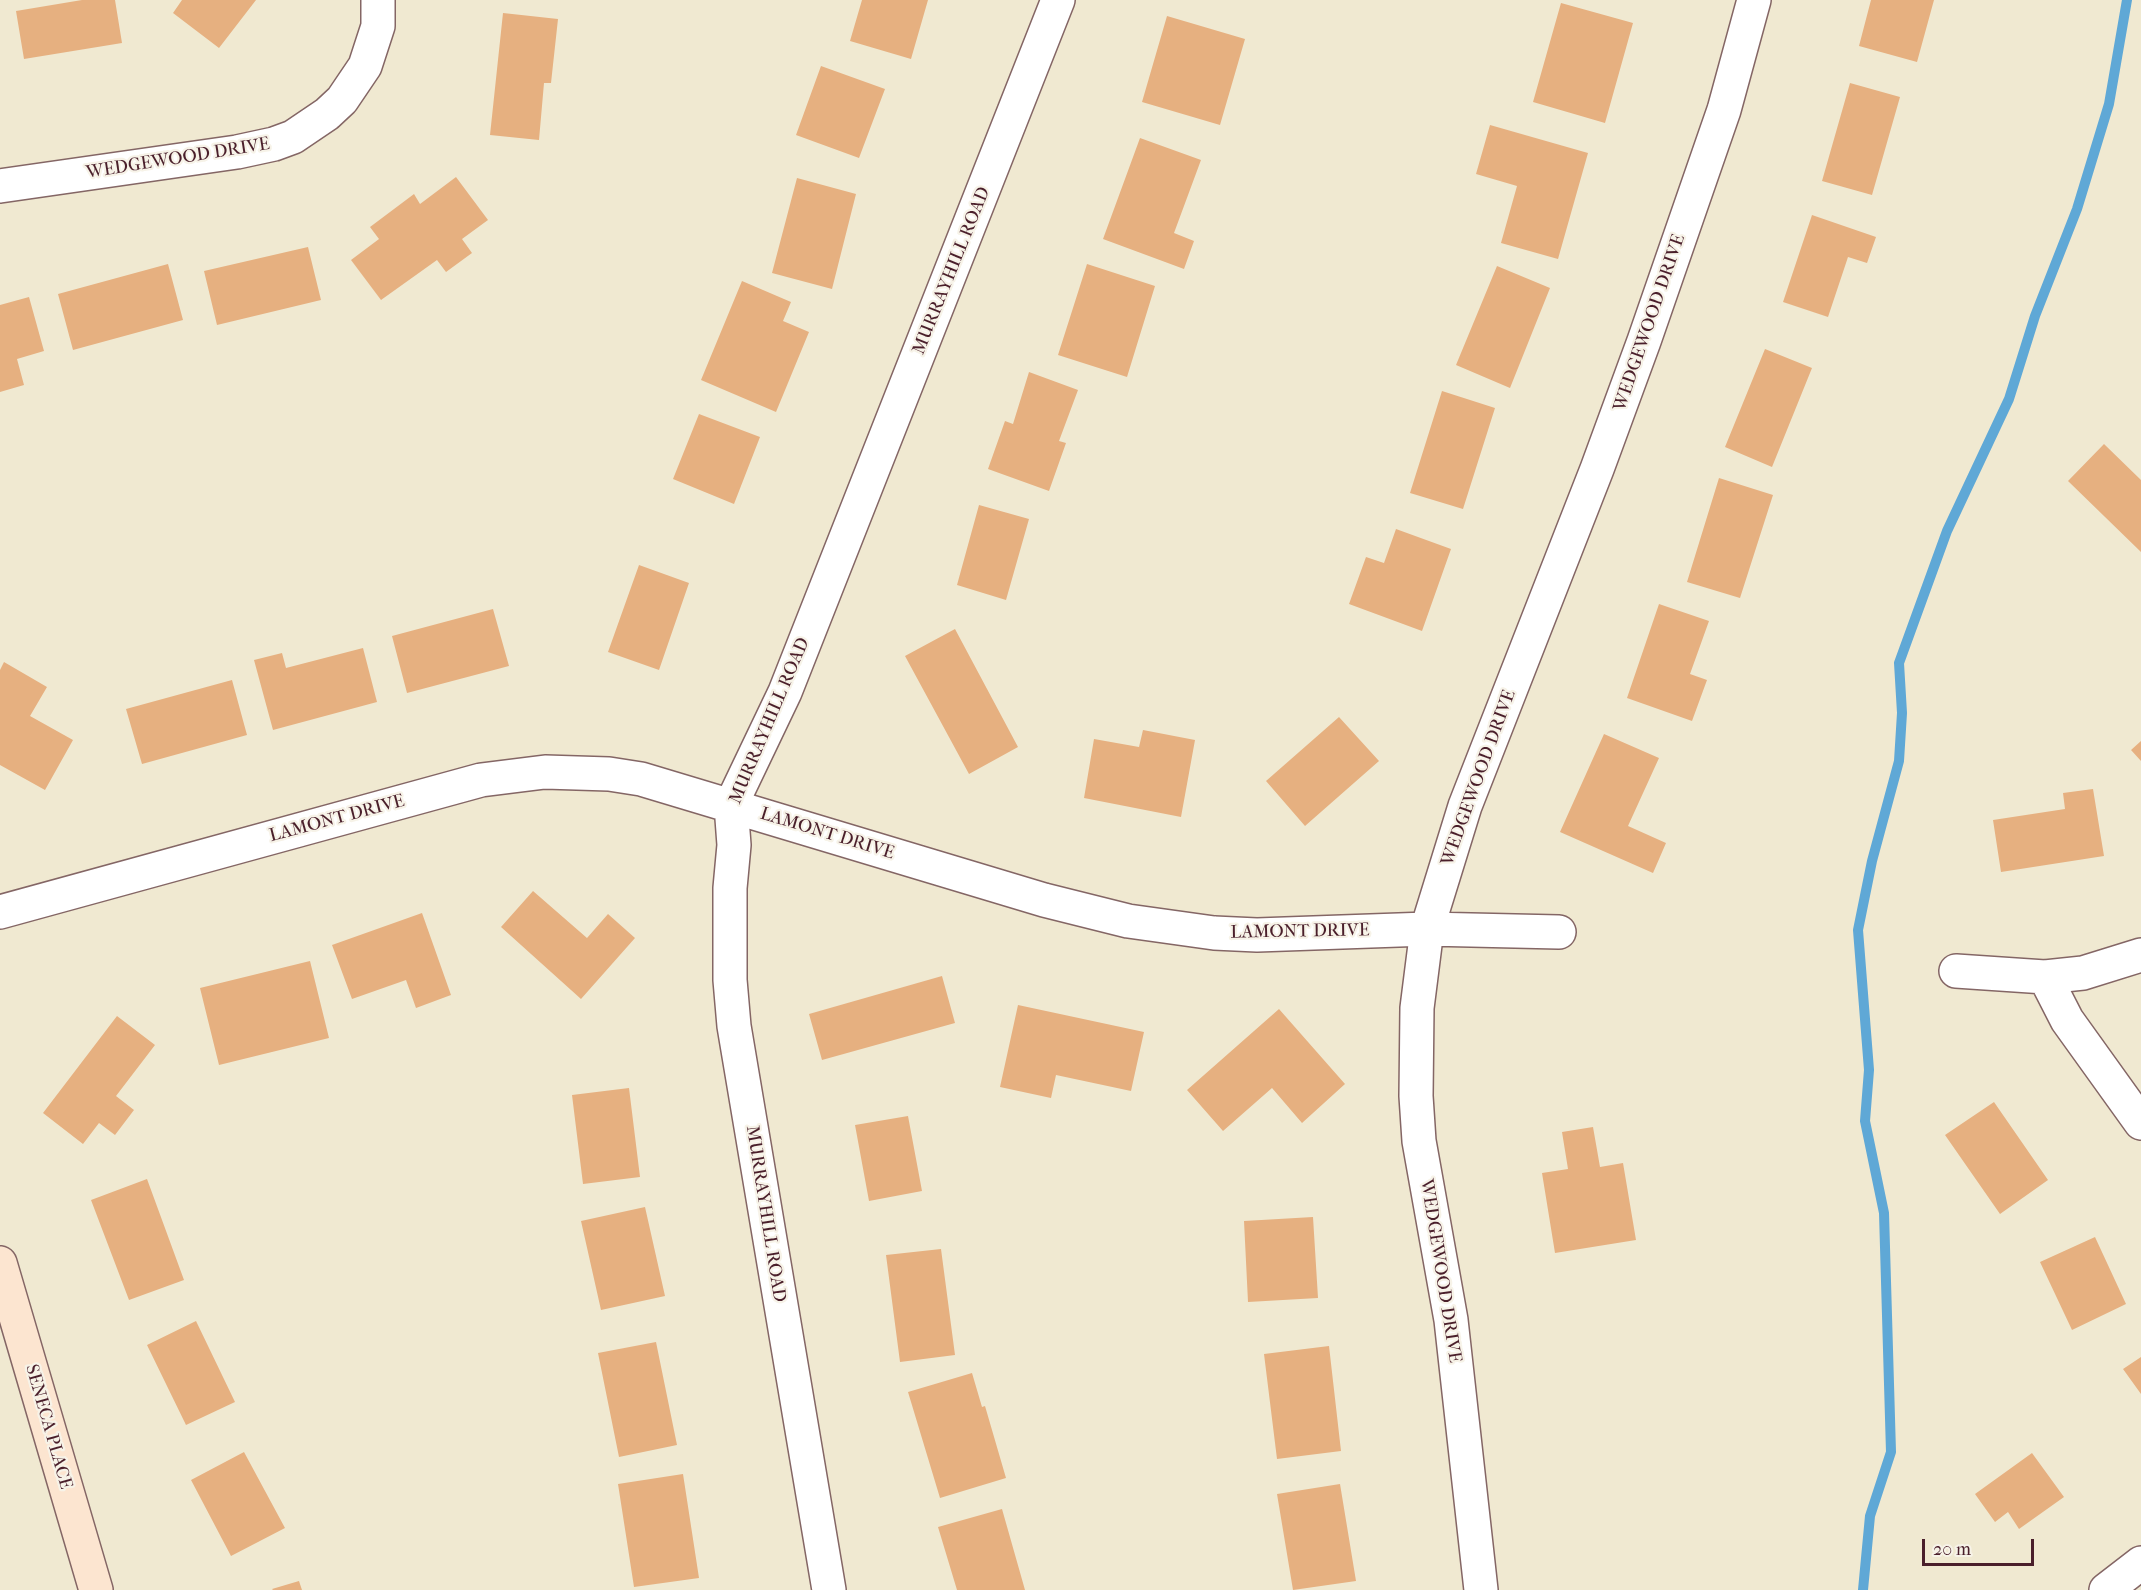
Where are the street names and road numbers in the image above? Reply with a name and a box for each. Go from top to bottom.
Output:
street label: WEDGEWOOD DRIVE [85,134,271,184]
street label: MURRAYHILL ROAD [909,184,995,358]
street label: WEDGEWOOD DRIVE [1610,232,1690,414]
street label: MURRAYHILL ROAD [725,635,815,807]
street label: WEDGEWOOD DRIVE [1437,687,1521,869]
street label: LAMONT DRIVE [267,791,407,847]
street label: LAMONT DRIVE [757,803,897,865]
street label: LAMONT DRIVE [1230,920,1370,944]
street label: MURRAYHILL ROAD [740,1124,790,1304]
street label: WEDGEWOOD DRIVE [1415,1178,1465,1364]
street label: SENECA PLACE [20,1362,76,1492]

